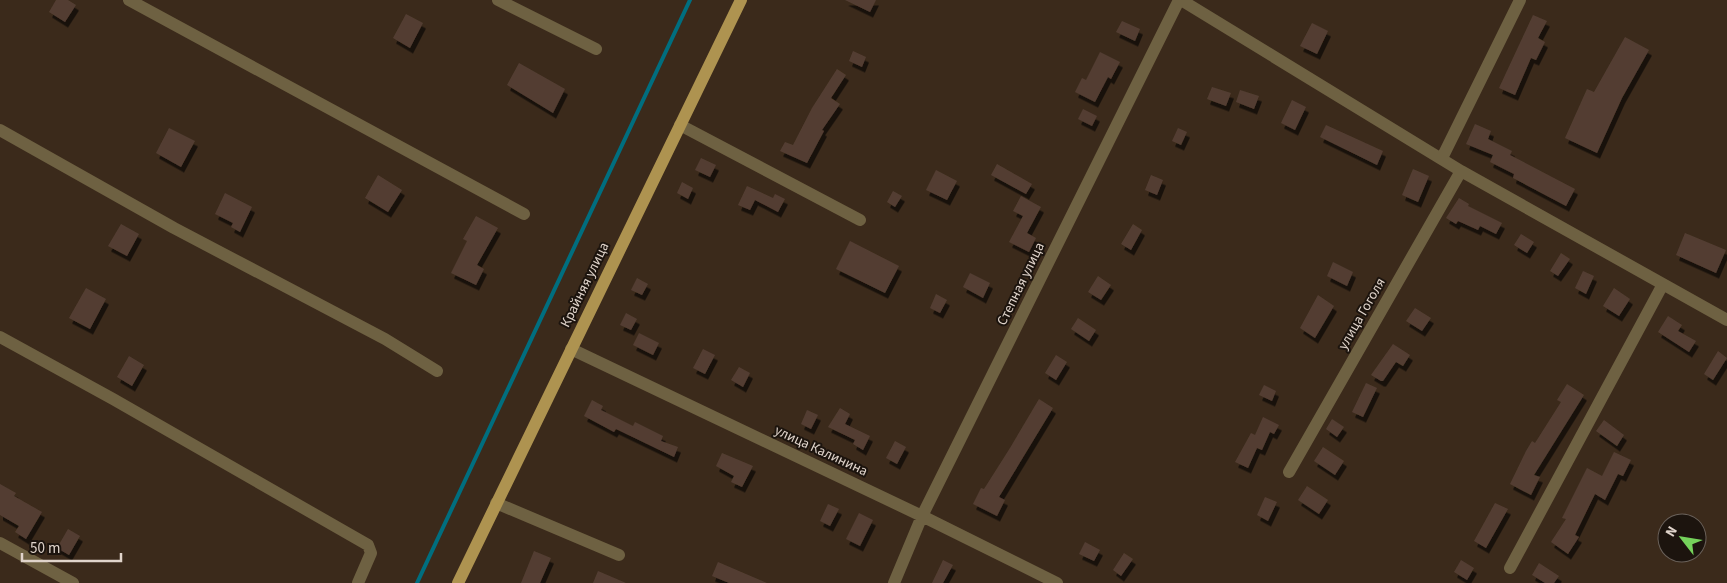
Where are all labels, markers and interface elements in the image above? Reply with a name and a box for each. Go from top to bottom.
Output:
street label: Крайняя улица [556,239,614,331]
street label: Степная улица [992,239,1050,329]
street label: улица Гоголя [1333,274,1391,354]
street label: улица Калинина [771,421,871,481]
north arrow [1657,513,1707,563]
text: N [1661,523,1683,541]
scale bar [22,530,121,562]
text: 50 m [30,538,60,559]

